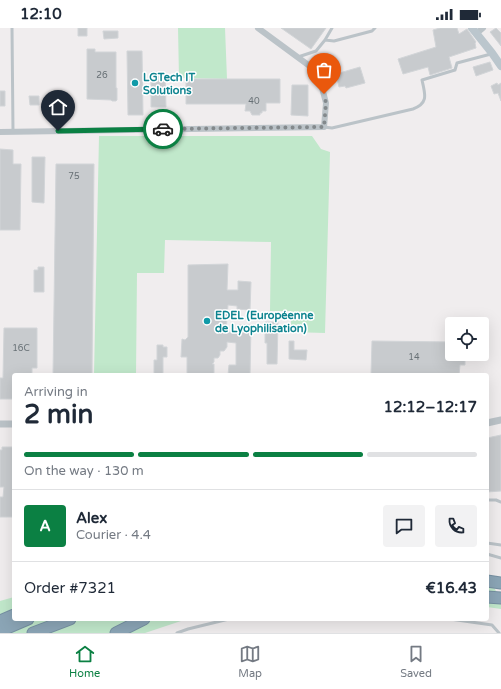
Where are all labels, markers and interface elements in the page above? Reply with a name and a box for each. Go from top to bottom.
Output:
text: 12:10 [20,5,62,23]
pin [307,53,341,94]
icon: bag [313,59,335,81]
house number: 26 [96,70,108,81]
place label: LGTech IT Solutions [143,71,195,97]
marker: LGTech IT Solutions [130,78,140,88]
pin [41,90,75,131]
icon: home [47,96,69,118]
house number: 40 [248,96,260,107]
courier [143,109,183,149]
icon: car [152,118,174,140]
house number: 75 [68,171,80,182]
place label: EDEL (Européenne de Lyophilisation) [215,309,314,336]
marker: EDEL (Européenne de Lyophilisation) [202,316,212,326]
map controls [445,317,489,361]
button: locate [445,317,489,361]
house number: 16C [12,343,30,354]
house number: 14 [408,352,420,363]
text: Arriving in [24,384,88,400]
text: 12:12–12:17 [384,398,477,416]
text: 2 min [24,399,93,430]
text: On the way · 130 m [24,463,144,479]
button: chat [383,505,425,547]
button: phone [435,505,477,547]
text: Alex [76,509,107,527]
text: A [39,517,51,535]
text: Courier · 4.4 [76,527,151,543]
text: Order #7321 [24,579,116,597]
text: €16.43 [425,579,477,597]
tab: Home [69,643,100,680]
tab: Map [238,643,262,680]
tab: Saved [400,643,432,680]

